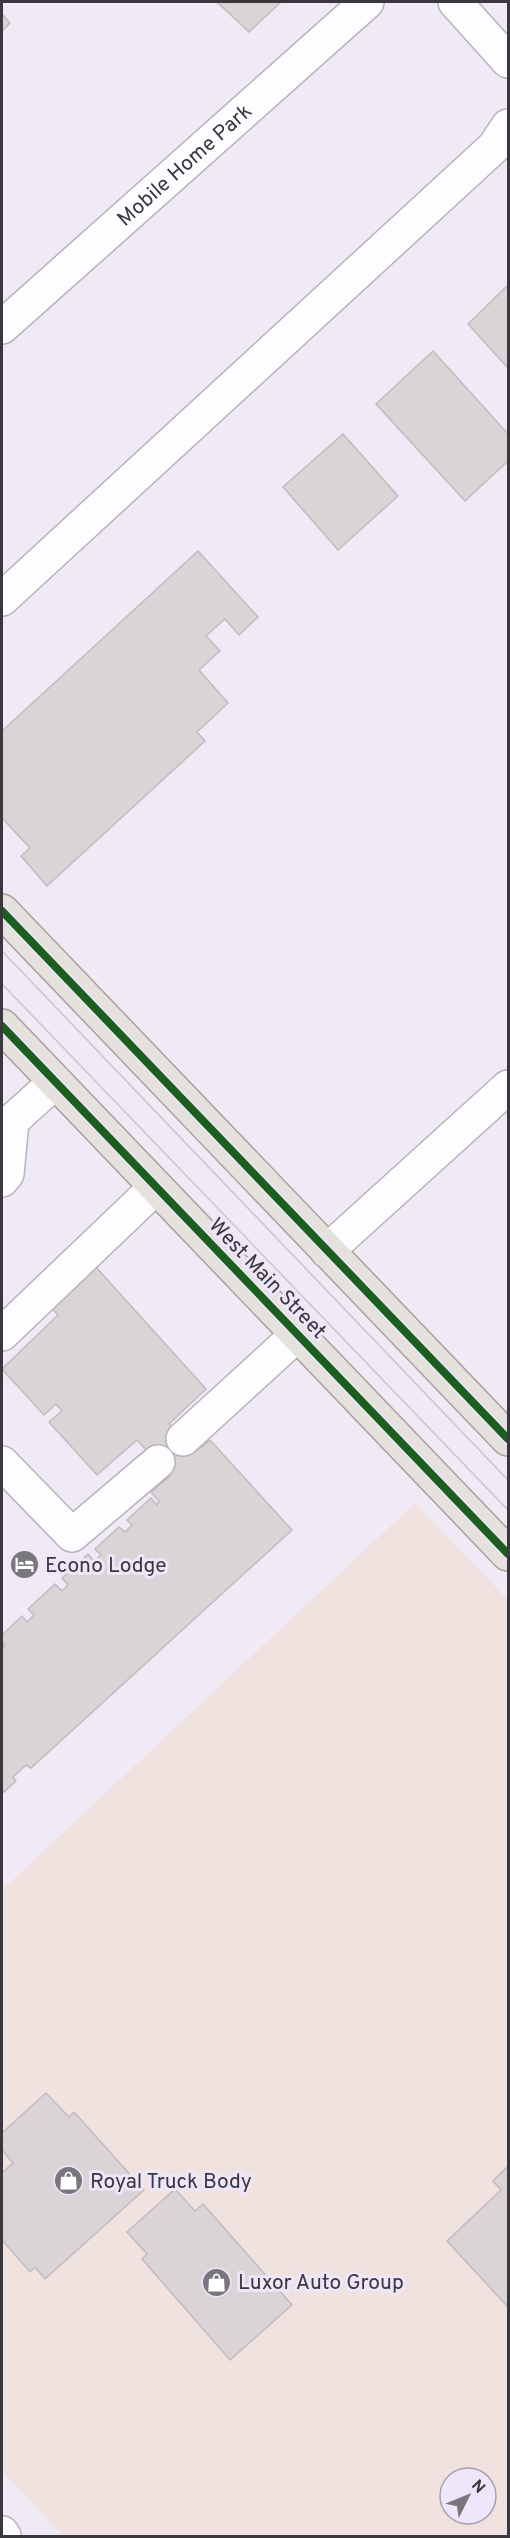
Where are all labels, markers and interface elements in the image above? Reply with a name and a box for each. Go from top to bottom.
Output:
street label: Mobile Home Park [112,99,258,233]
street label: West Main Street [202,1213,332,1345]
hotel icon: Econo Lodge [8,1549,40,1581]
place label: Econo Lodge [45,1553,167,1580]
shop icon: Royal Truck Body [53,2165,85,2197]
place label: Royal Truck Body [90,2169,252,2196]
shop icon: Luxor Auto Group [201,2266,233,2298]
place label: Luxor Auto Group [238,2270,404,2297]
north arrow [438,2466,498,2526]
text: N [466,2476,489,2498]

